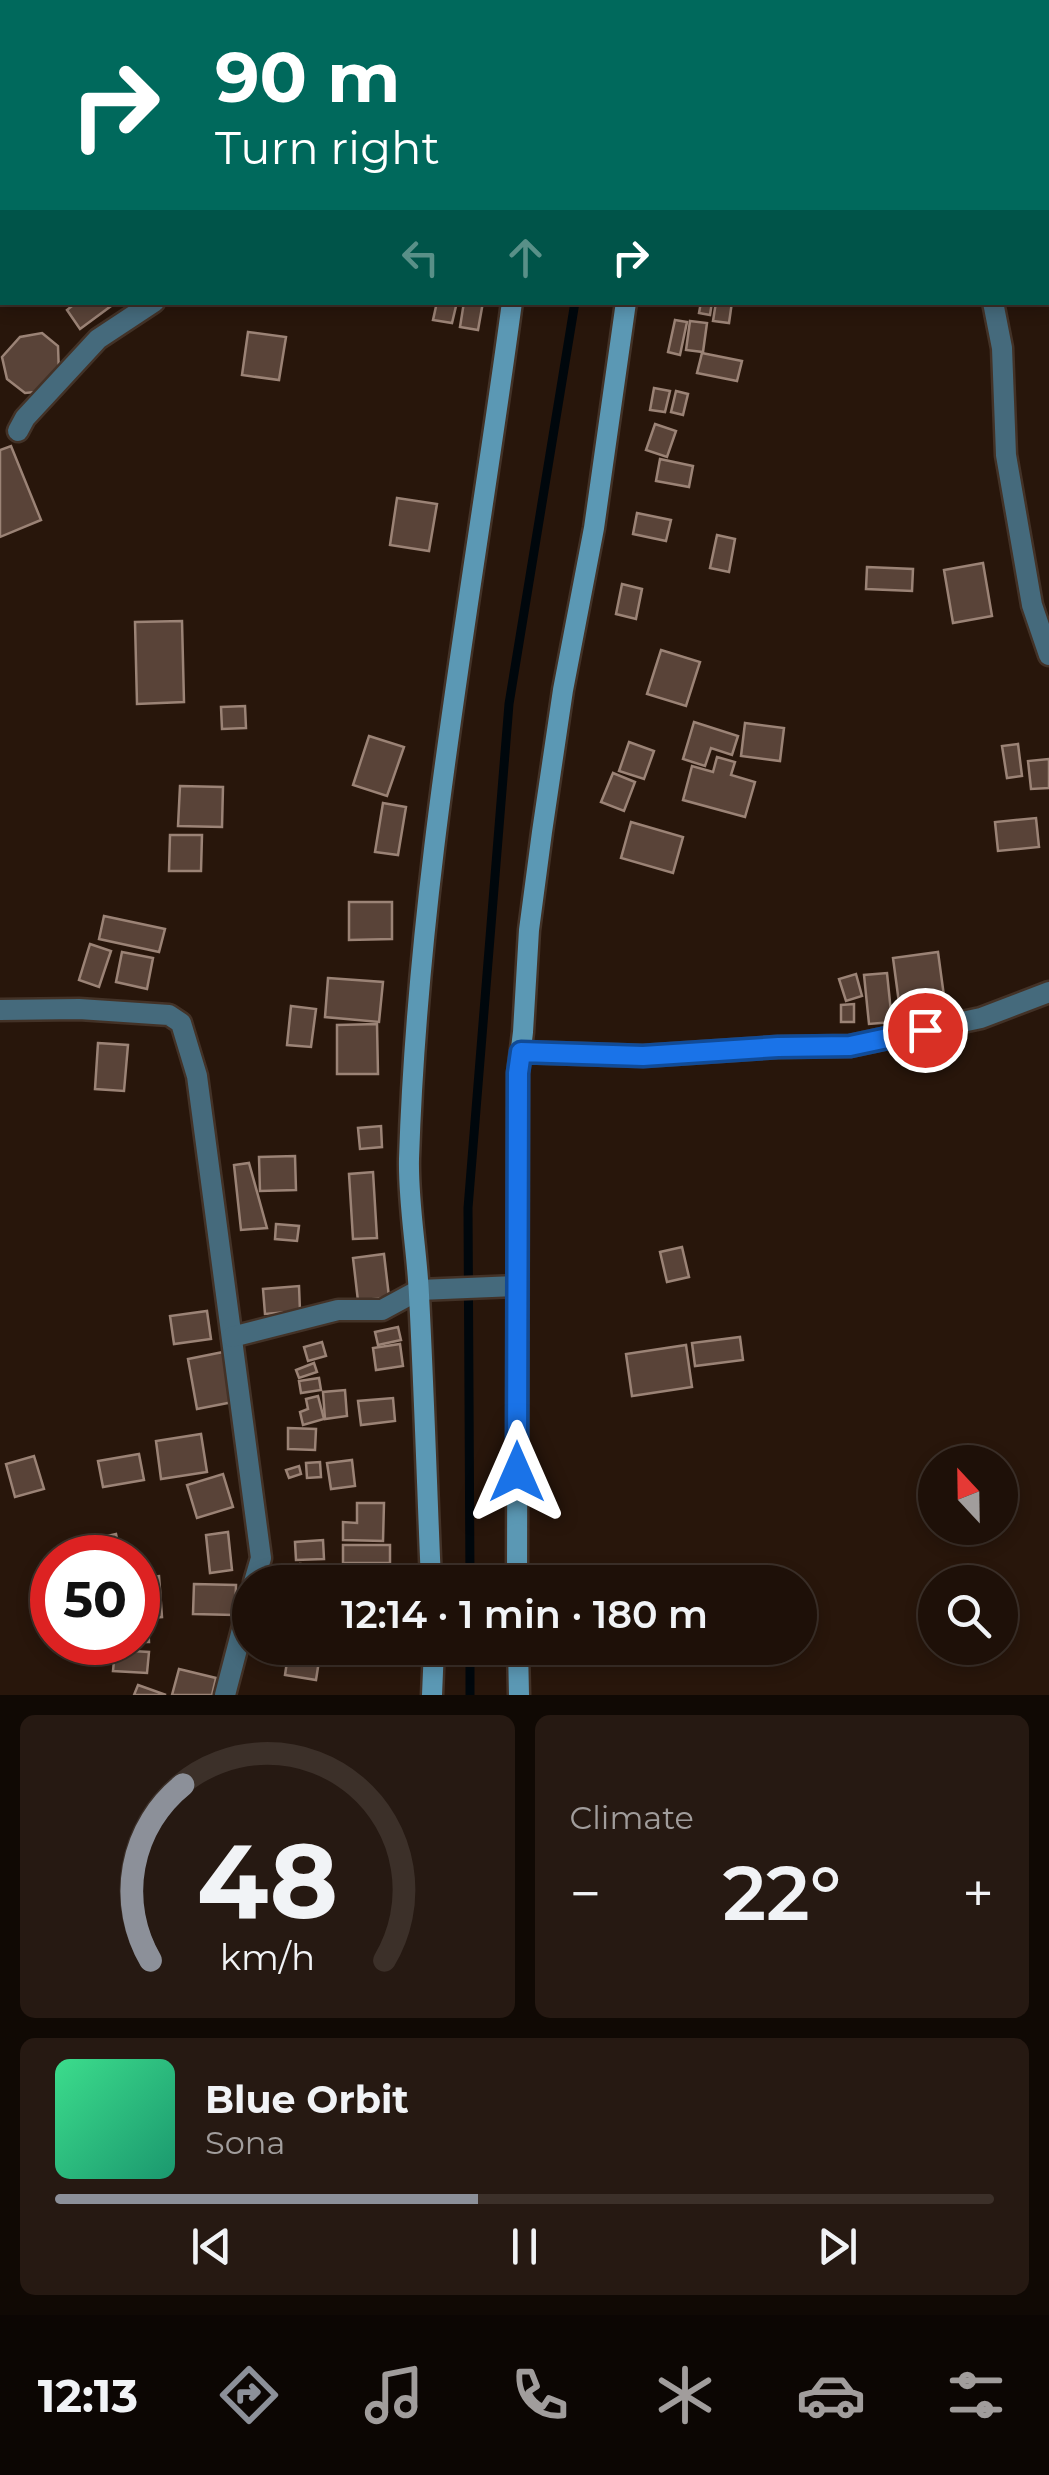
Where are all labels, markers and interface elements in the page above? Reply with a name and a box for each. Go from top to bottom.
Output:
text: 90 m [215,34,400,120]
icon: right [50,40,180,170]
text: Turn right [215,120,440,175]
icon: left [393,230,448,285]
icon: ahead [498,230,553,285]
icon: right [603,230,658,285]
pin [883,988,968,1073]
icon: arrive [898,1003,953,1058]
position arrow [465,1420,569,1524]
north arrow [918,1445,1018,1545]
map controls [918,1445,1018,1665]
speed limit sign: 50 [30,1535,160,1665]
button: search [918,1565,1018,1665]
text: 12:14 · 1 min · 180 m [341,1591,708,1638]
text: Climate [570,1798,694,1837]
text: 48 [197,1817,338,1944]
text: 22° [722,1847,841,1939]
text: − [570,1860,601,1927]
text: + [962,1860,994,1927]
text: km/h [220,1935,315,1979]
text: Blue Orbit [205,2076,409,2123]
text: Sona [205,2123,285,2162]
icon: previous [184,2219,239,2274]
icon: pause [497,2219,552,2274]
icon: next [810,2219,865,2274]
icon: directions [214,2360,284,2430]
icon: music [359,2360,429,2430]
icon: phone [505,2360,575,2430]
icon: climate [650,2360,720,2430]
icon: car [796,2360,866,2430]
icon: filters [941,2360,1011,2430]
text: 12:13 [38,2368,138,2423]

